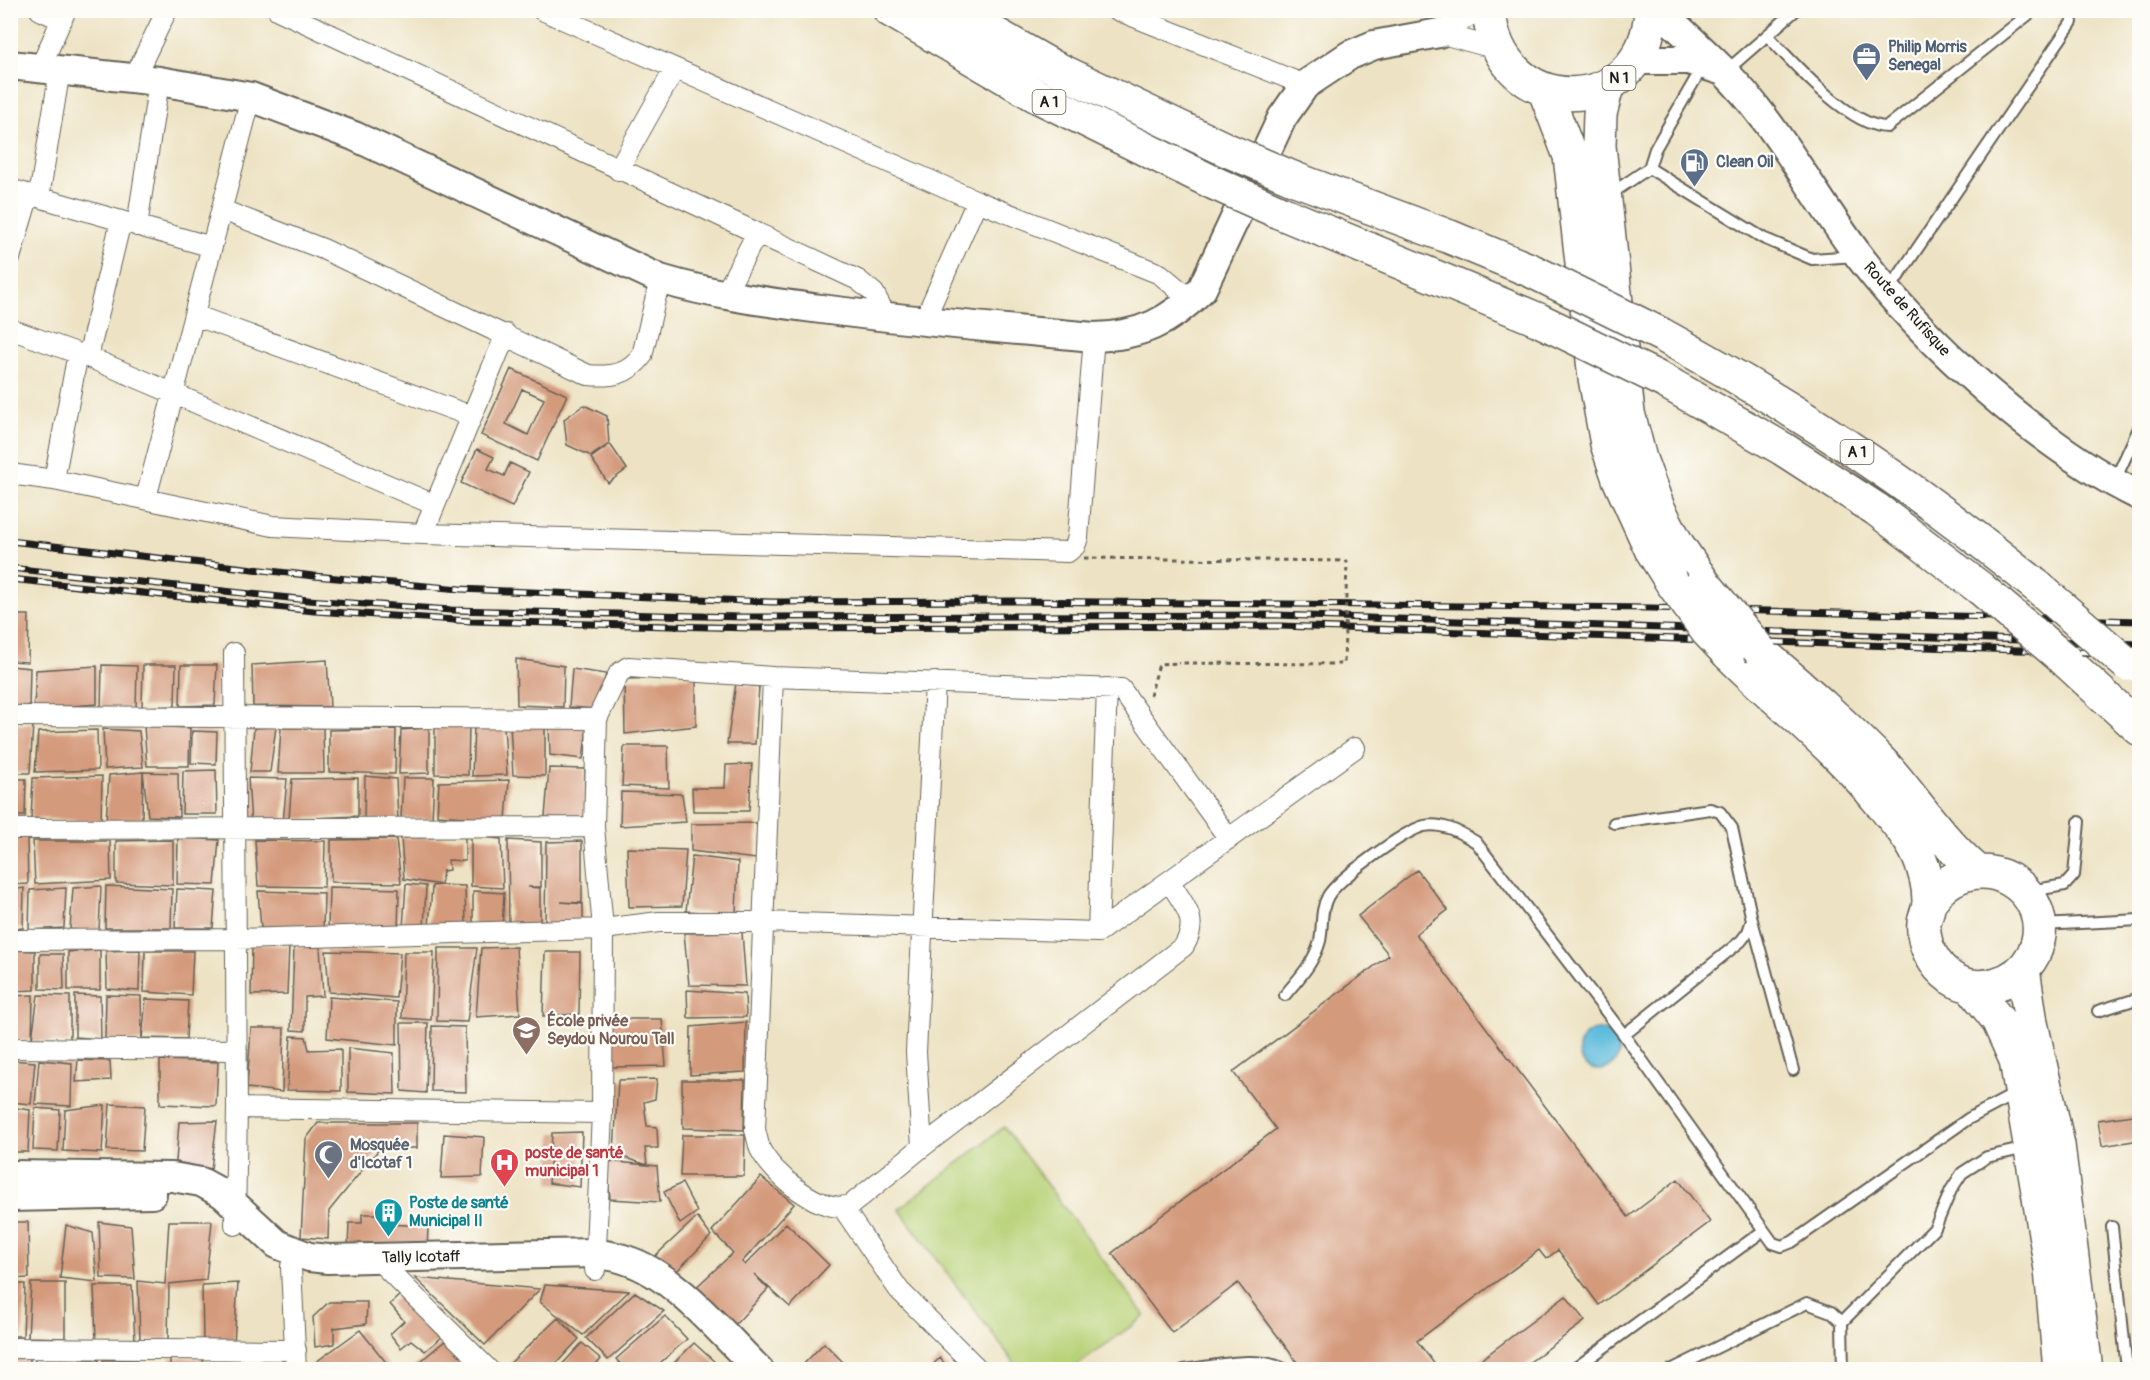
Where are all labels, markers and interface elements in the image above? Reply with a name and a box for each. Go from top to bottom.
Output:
place label: Philip Morris Senegal [1888,37,1967,75]
office icon: Philip Morris Senegal [1851,40,1883,82]
road number: N 1 [1602,66,1636,90]
road number: A 1 [1032,90,1066,114]
fuel station icon: Clean Oil [1679,146,1711,188]
place label: Clean Oil [1716,152,1774,172]
street label: Route de Rufisque [1859,258,1955,360]
road number: A 1 [1840,440,1874,464]
place label: École privée Seydou Nourou Tall [547,1010,675,1049]
school or university icon: École privée Seydou Nourou Tall [510,1014,542,1056]
place label: Mosquée d'Icotaf 1 [350,1135,412,1173]
mosque icon: Mosquée d'Icotaf 1 [313,1138,345,1180]
place label: poste de santé municipal 1 [525,1143,624,1181]
hospital icon: poste de santé municipal 1 [488,1146,520,1188]
place label: Poste de santé Municipal II [409,1193,509,1231]
building icon: Poste de santé Municipal II [372,1196,404,1238]
street label: Tally Icotaff [381,1246,461,1268]

